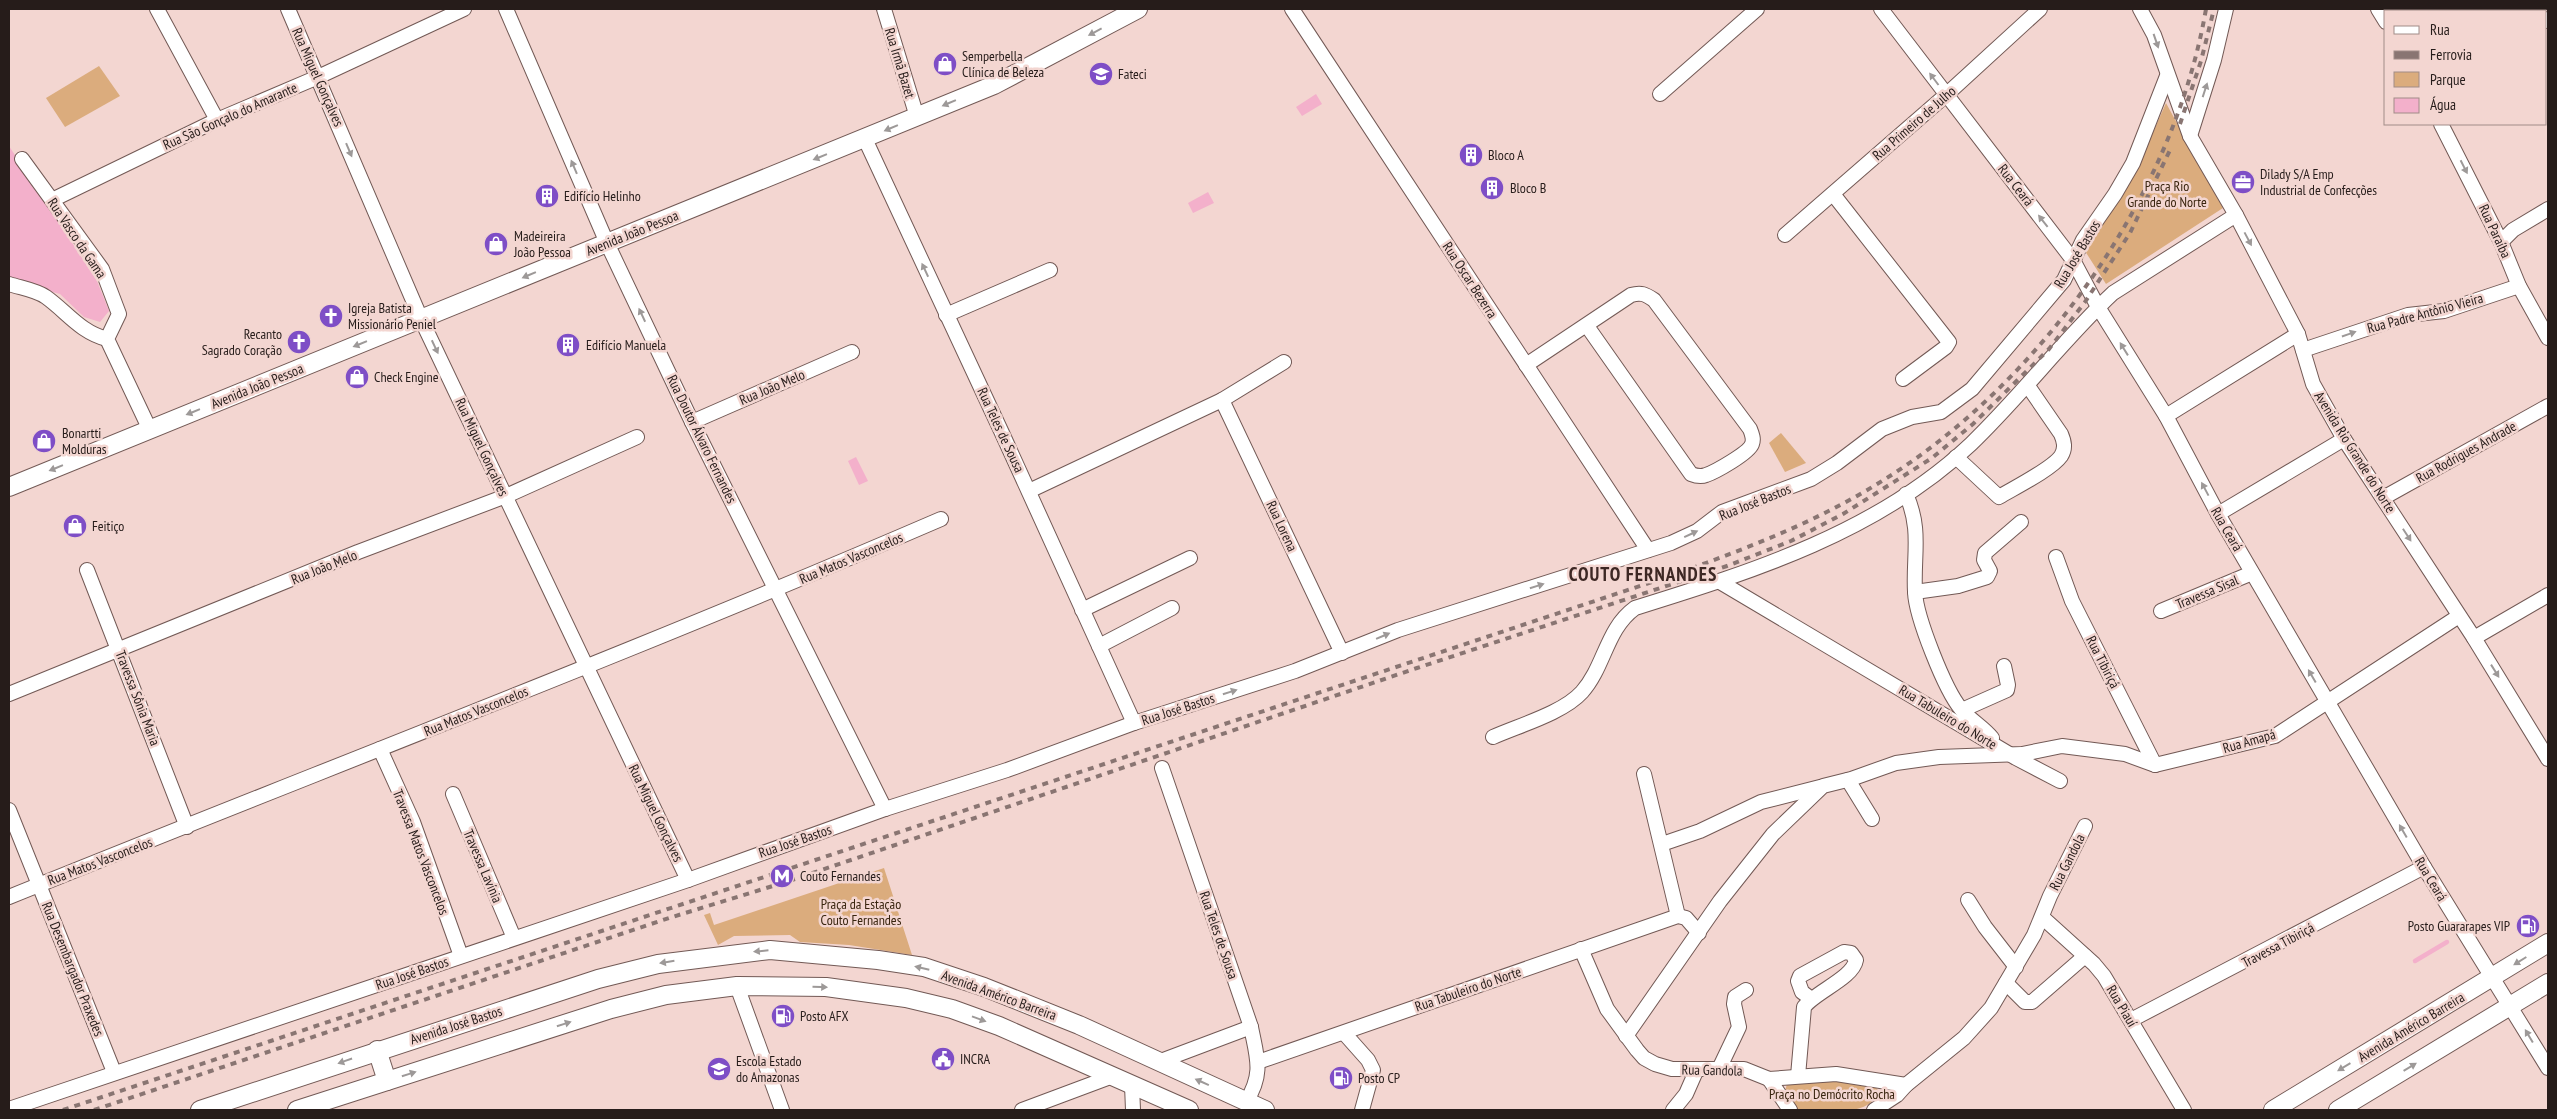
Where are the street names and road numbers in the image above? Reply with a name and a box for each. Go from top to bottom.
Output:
street label: Rua Miguel Gonçalves [288,25,348,129]
street label: Rua Irmã Bazet [881,26,919,101]
street label: Rua São Gonçalo do Amarante [160,78,300,154]
street label: Rua Primeiro de Julho [1869,82,1959,164]
street label: Rua Ceará [1994,160,2038,210]
street label: Rua Vasco da Gama [44,194,110,282]
street label: Rua Paraíba [2475,201,2515,261]
street label: Avenida João Pessoa [583,206,681,260]
street label: Rua José Bastos [2050,217,2104,291]
street label: Rua Oscar Bezerra [1439,238,1501,322]
street label: Rua Padre Antônio Vieira [2365,289,2485,337]
street label: Avenida João Pessoa [208,359,306,413]
street label: Rua João Melo [737,365,807,409]
street label: Rua Doutor Álvaro Fernandes [663,372,741,506]
street label: Rua Teles de Sousa [973,385,1029,475]
street label: Avenida Rio Grande do Norte [2310,388,2400,516]
street label: Rua Miguel Gonçalves [451,395,513,499]
street label: Rua Rodrigues Andrade [2413,417,2519,487]
street label: Rua José Bastos [1717,479,1794,525]
street label: Rua Lorena [1262,498,1302,554]
street label: Rua Ceará [2207,504,2247,554]
street label: Rua Matos Vasconcelos [796,528,906,588]
street label: Rua João Melo [288,546,360,588]
street label: Travessa Sisal [2173,570,2242,613]
street label: Rua Tibiriçá [2082,633,2124,691]
street label: Travessa Sônia Maria [112,648,164,748]
street label: Rua Tabuleiro do Norte [1896,681,2000,753]
street label: Rua Matos Vasconcelos [421,682,531,740]
street label: Rua José Bastos [1139,689,1217,729]
street label: Rua Amapá [2221,725,2277,757]
street label: Rua Miguel Gonçalves [625,761,688,865]
street label: Travessa Matos Vasconcelos [389,787,453,918]
street label: Rua José Bastos [756,820,834,862]
street label: Travessa Lavínia [459,826,507,906]
street label: Rua Gandola [2045,831,2089,893]
street label: Rua Matos Vasconcelos [45,833,155,889]
street label: Rua Ceará [2411,854,2451,904]
street label: Rua Teles de Sousa [1196,889,1242,981]
street label: Rua Desembargador Praxedes [38,899,108,1039]
street label: Travessa Tibiriçá [2239,918,2317,972]
street label: Rua José Bastos [373,952,451,994]
street label: Rua Tabuleiro do Norte [1413,962,1524,1016]
street label: Avenida Américo Barreira [939,966,1059,1024]
street label: Rua Piauí [2103,982,2141,1030]
street label: Avenida Américo Barreira [2354,988,2468,1066]
street label: Avenida José Bastos [408,1002,504,1048]
street label: Rua Gandola [1681,1060,1743,1080]

